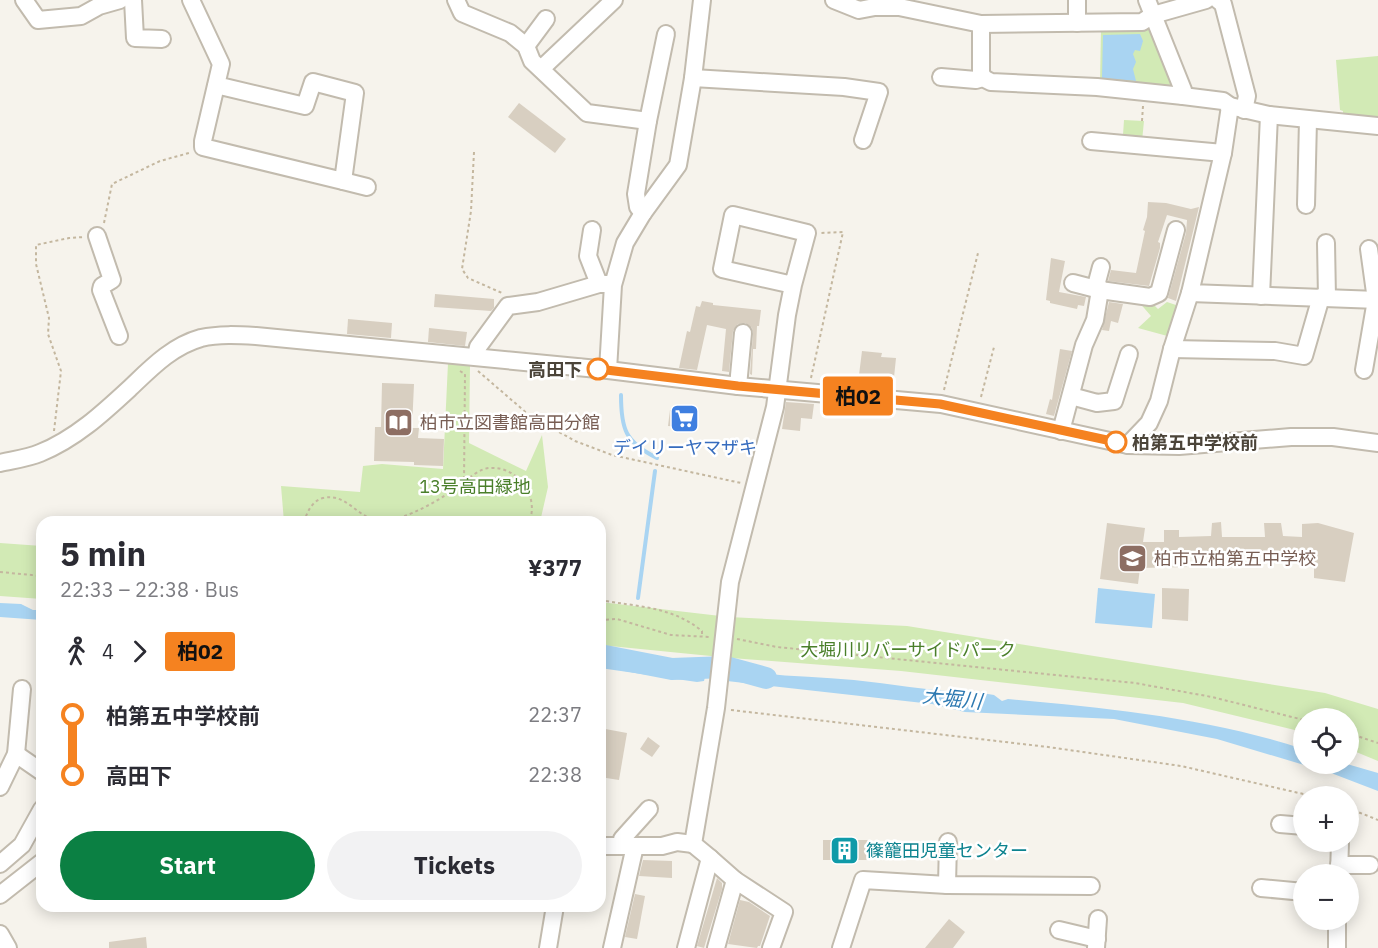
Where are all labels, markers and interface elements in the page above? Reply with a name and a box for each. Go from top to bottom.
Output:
place label: 高田下 [528,358,582,381]
marker: 高田下 [587,358,609,380]
line badge: 柏02 [824,376,892,416]
text: 柏02 [835,382,881,410]
supermarket icon: デイリーヤマザキ [669,402,701,434]
library icon: 柏市立図書館高田分館 [383,406,415,438]
place label: 柏市立図書館高田分館 [420,411,600,434]
marker: 柏第五中学校前 [1105,431,1127,453]
place label: 柏第五中学校前 [1132,431,1258,454]
place label: デイリーヤマザキ [613,436,757,459]
park label: 13号高田緑地 [419,475,531,498]
text: 5 min [60,532,146,575]
school or university icon: 柏市立柏第五中学校 [1117,542,1149,574]
place label: 柏市立柏第五中学校 [1154,547,1316,570]
text: ¥377 [528,553,582,582]
text: 22:33 – 22:38 · Bus [60,576,239,603]
icon: walk [60,635,93,668]
icon: forward [123,635,156,668]
text: 柏02 [177,637,223,665]
text: 4 [102,638,114,665]
park label: 大堀川リバーサイドパーク [800,638,1016,661]
water label: 大堀川 [921,681,985,715]
text: 柏第五中学校前 [106,701,260,730]
text: 22:37 [528,701,582,728]
map controls [1293,708,1359,930]
button: locate [1293,708,1359,774]
text: 高田下 [106,761,172,790]
text: 22:38 [528,761,582,788]
button: + [1293,786,1359,852]
button: Start [60,831,315,900]
button: Tickets [327,831,582,900]
building icon: 篠籠田児童センター [829,834,861,866]
place label: 篠籠田児童センター [866,839,1028,862]
button: − [1293,864,1359,930]

